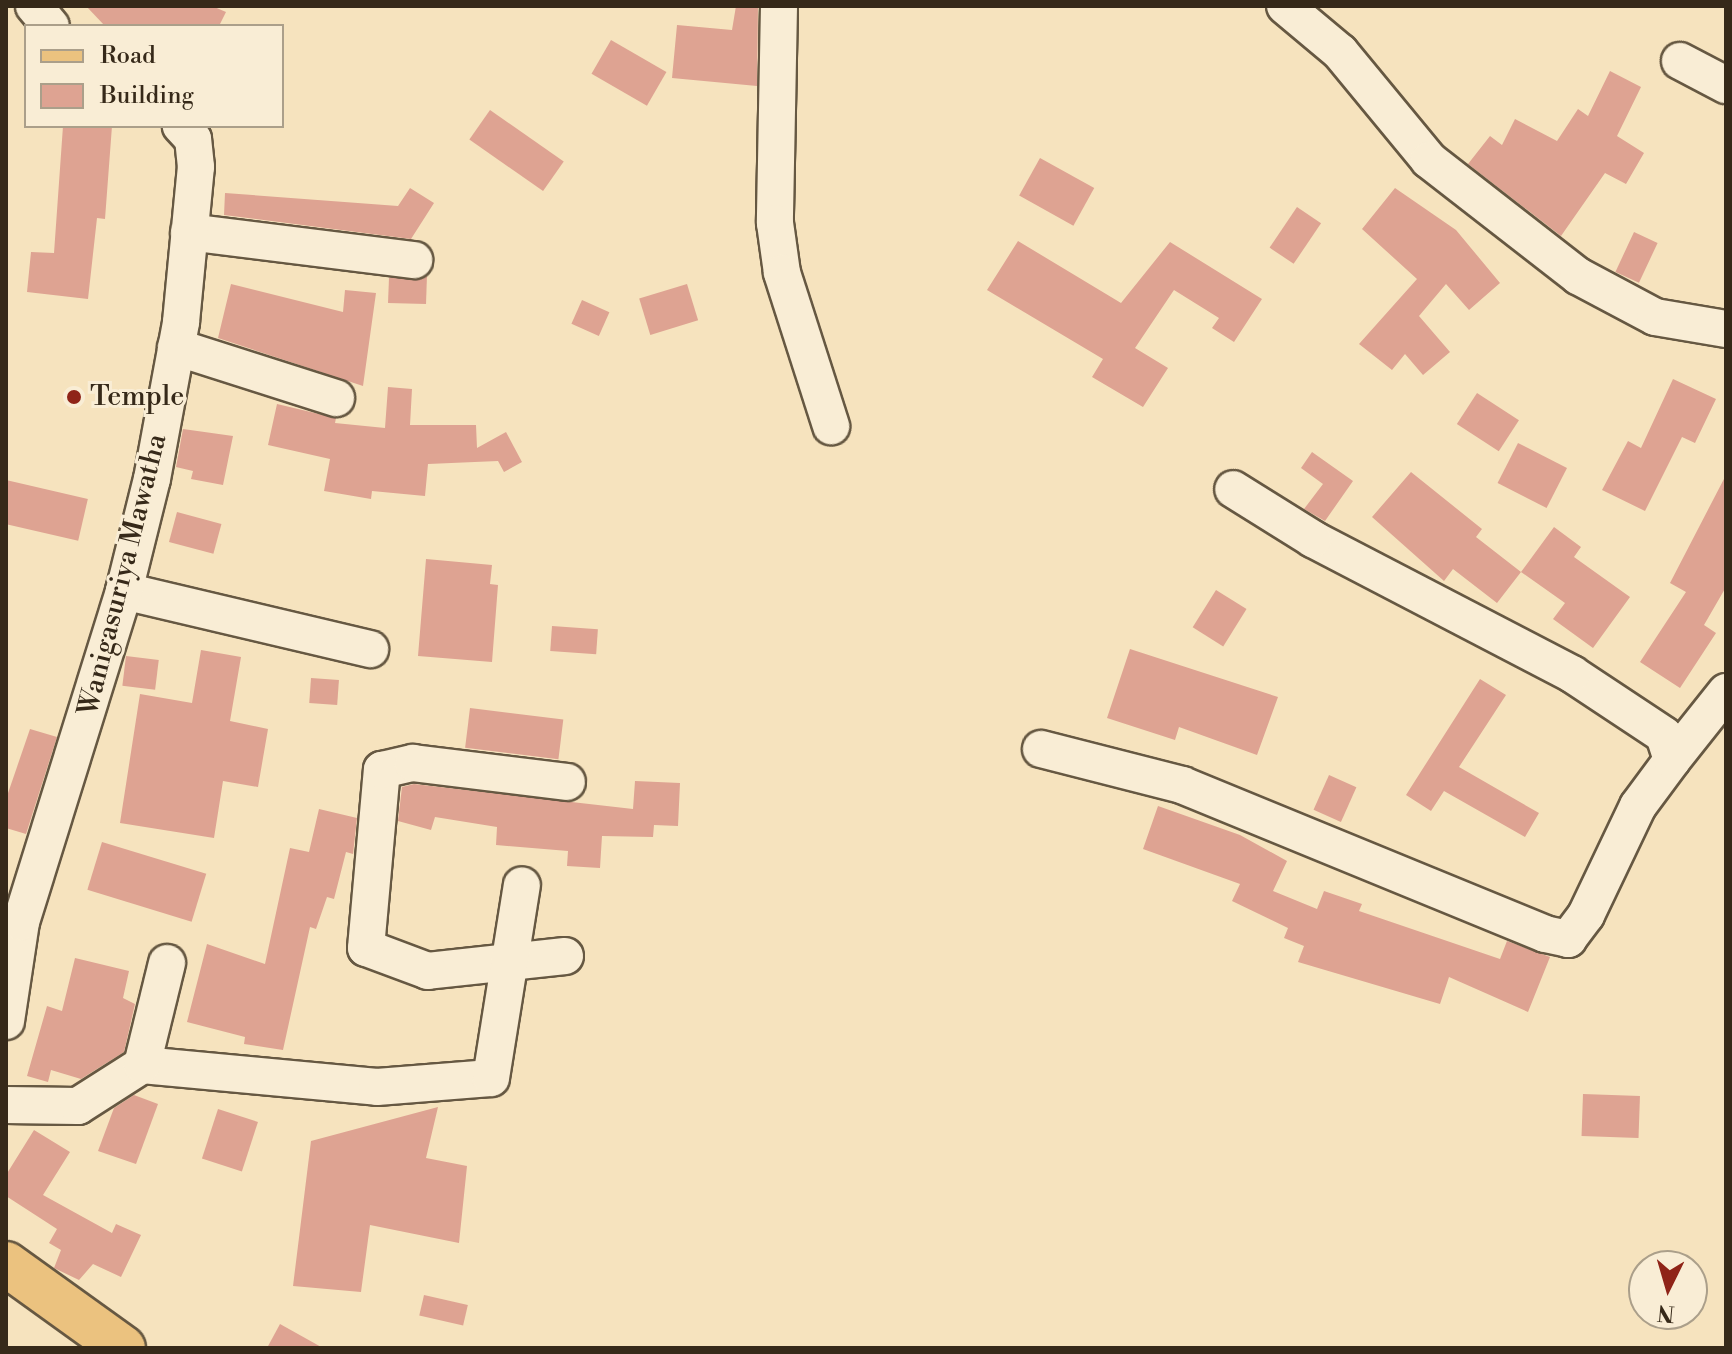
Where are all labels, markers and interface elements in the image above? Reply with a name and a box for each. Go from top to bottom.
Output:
legend [24,24,284,128]
text: Road [100,41,156,71]
text: Building [100,81,194,111]
place label: Temple [90,380,184,414]
marker: Temple [65,388,83,406]
street label: Wanigasuriya Mawatha [72,431,174,719]
north arrow [1628,1250,1708,1330]
text: N [1656,1298,1676,1327]

